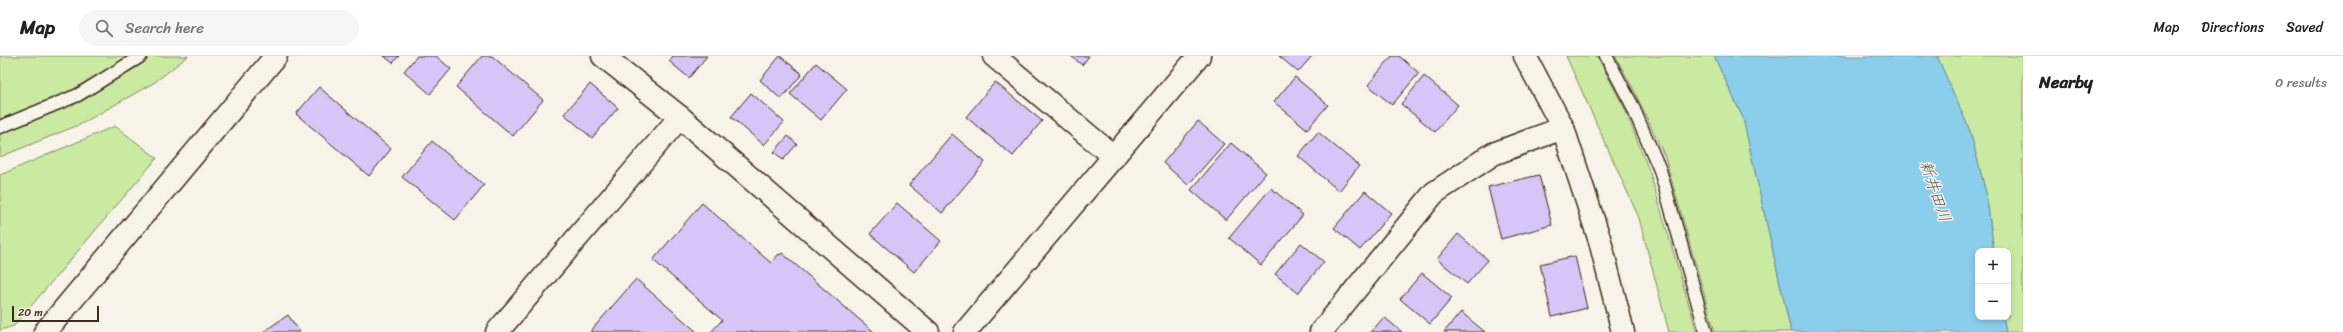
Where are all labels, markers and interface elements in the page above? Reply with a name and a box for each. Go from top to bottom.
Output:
search box [79,10,359,46]
text: Map [20,11,55,44]
text: Search here [125,15,204,41]
text: Map [2153,15,2179,40]
text: Directions [2201,15,2264,40]
text: Saved [2286,15,2323,40]
icon: search [93,17,115,39]
text: Nearby [2039,67,2093,97]
text: 0 results [2275,71,2327,94]
water label: 新井田川 [1911,156,1960,226]
map controls [1975,248,2011,320]
button: + [1975,248,2011,284]
button: − [1975,284,2011,320]
text: 20 m [18,303,43,322]
scale bar [12,304,99,323]

